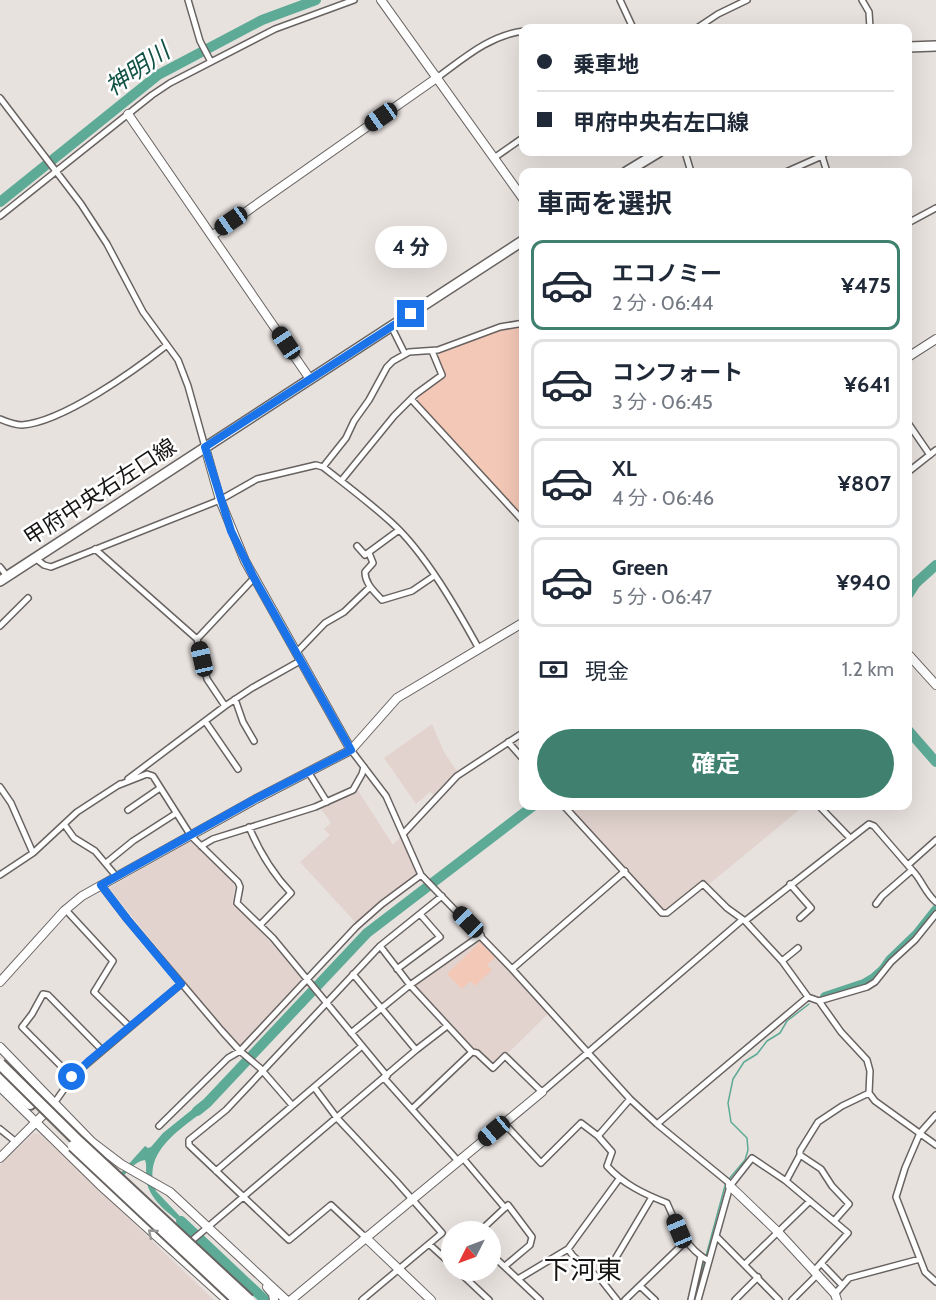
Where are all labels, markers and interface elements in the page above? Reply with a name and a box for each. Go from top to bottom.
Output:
water label: 神明川 [99,35,177,102]
text: 乗車地 [573,51,639,78]
car [361,99,401,135]
text: 甲府中央右左口線 [573,109,749,136]
text: 車両を選択 [537,187,672,220]
car [211,203,251,239]
callout: 4 分 [375,227,447,269]
text: 4 分 [393,235,429,259]
icon: car [540,258,594,312]
text: エコノミー [612,260,722,287]
text: ¥475 [841,272,891,299]
text: 2 分 · 06:44 [612,291,713,315]
route end [397,300,424,327]
car [268,323,304,363]
icon: car [540,357,594,411]
text: コンフォート [612,359,743,386]
text: ¥641 [844,371,891,398]
text: 3 分 · 06:45 [612,390,713,414]
street label: 甲府中央右左口線 [19,433,181,551]
text: XL [612,455,637,482]
icon: car [540,456,594,510]
text: ¥807 [838,470,891,497]
text: 4 分 · 06:46 [612,486,714,510]
text: Green [612,554,668,581]
icon: car [540,555,594,609]
text: ¥940 [836,569,891,596]
text: 5 分 · 06:47 [612,585,712,609]
car [189,639,215,679]
icon: cash [537,653,570,686]
text: 1.2 km [842,657,894,681]
text: 現金 [585,658,629,685]
button: 確定 [537,729,894,798]
car [449,903,487,941]
route start [58,1063,85,1090]
car [474,1113,514,1149]
car [664,1211,694,1251]
north arrow [441,1221,501,1281]
map controls [441,1221,501,1281]
one-way arrow [149,1229,159,1240]
district label: 下河東 [544,1254,622,1286]

